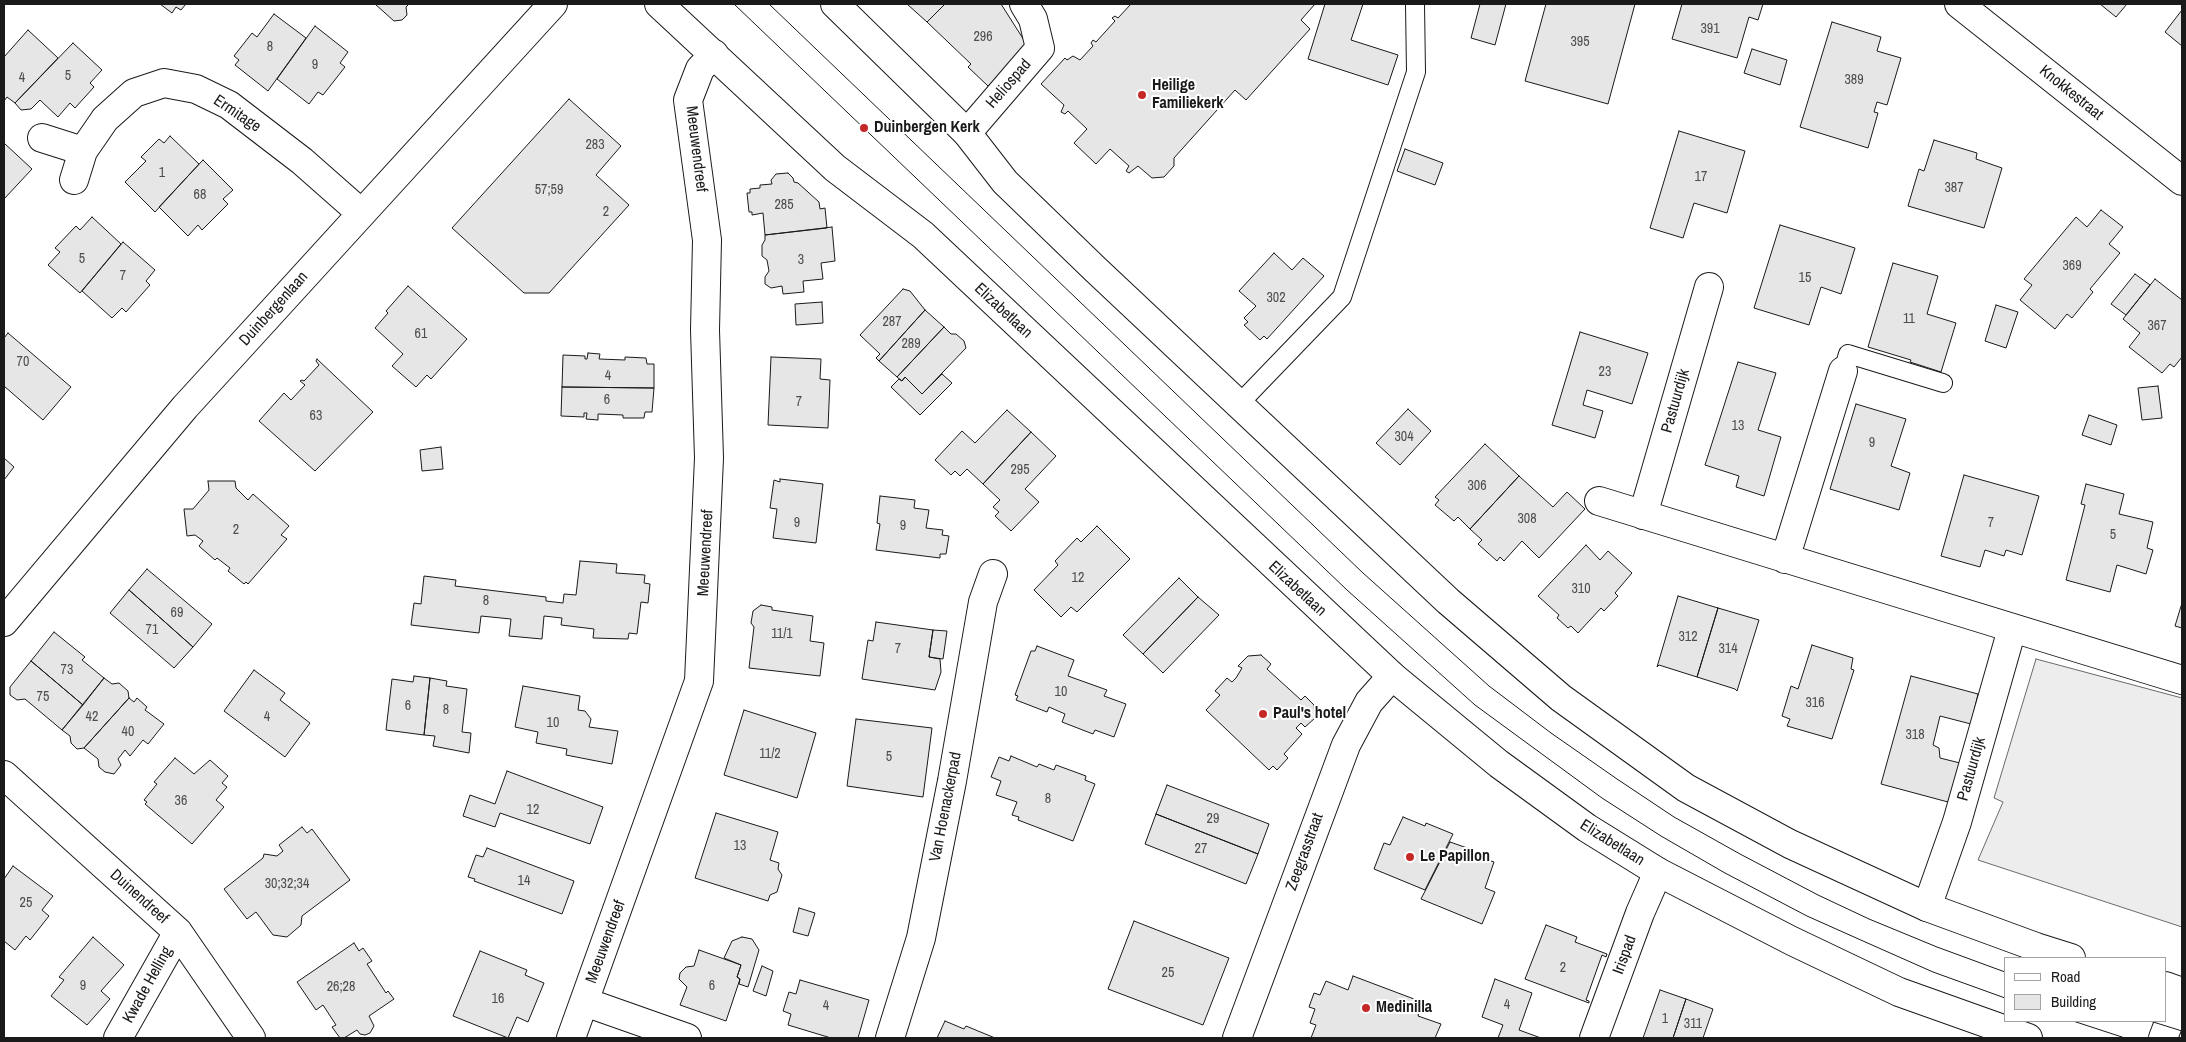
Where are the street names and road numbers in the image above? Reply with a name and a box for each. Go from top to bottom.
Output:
street label: Heliospad [982,55,1036,113]
street label: Knokkestraat [2035,61,2107,125]
street label: Ermitage [210,91,264,137]
street label: Meeuwendreef [681,105,711,193]
street label: Duinbergenlaan [236,268,312,350]
street label: Elizabetlaan [970,279,1036,343]
street label: Pastuurdijk [1658,367,1694,435]
street label: Meeuwendreef [694,509,718,597]
street label: Elizabetlaan [1264,557,1330,621]
street label: Pastuurdijk [1954,735,1990,803]
street label: Van Hoenackerpad [926,751,966,863]
street label: Zeegrasstraat [1282,811,1328,893]
street label: Elizabetlaan [1576,816,1648,870]
street label: Duinendreef [106,866,172,928]
street label: Meeuwendreef [582,898,630,986]
street label: Irispad [1609,933,1641,977]
street label: Kwade Helling [119,943,177,1027]

